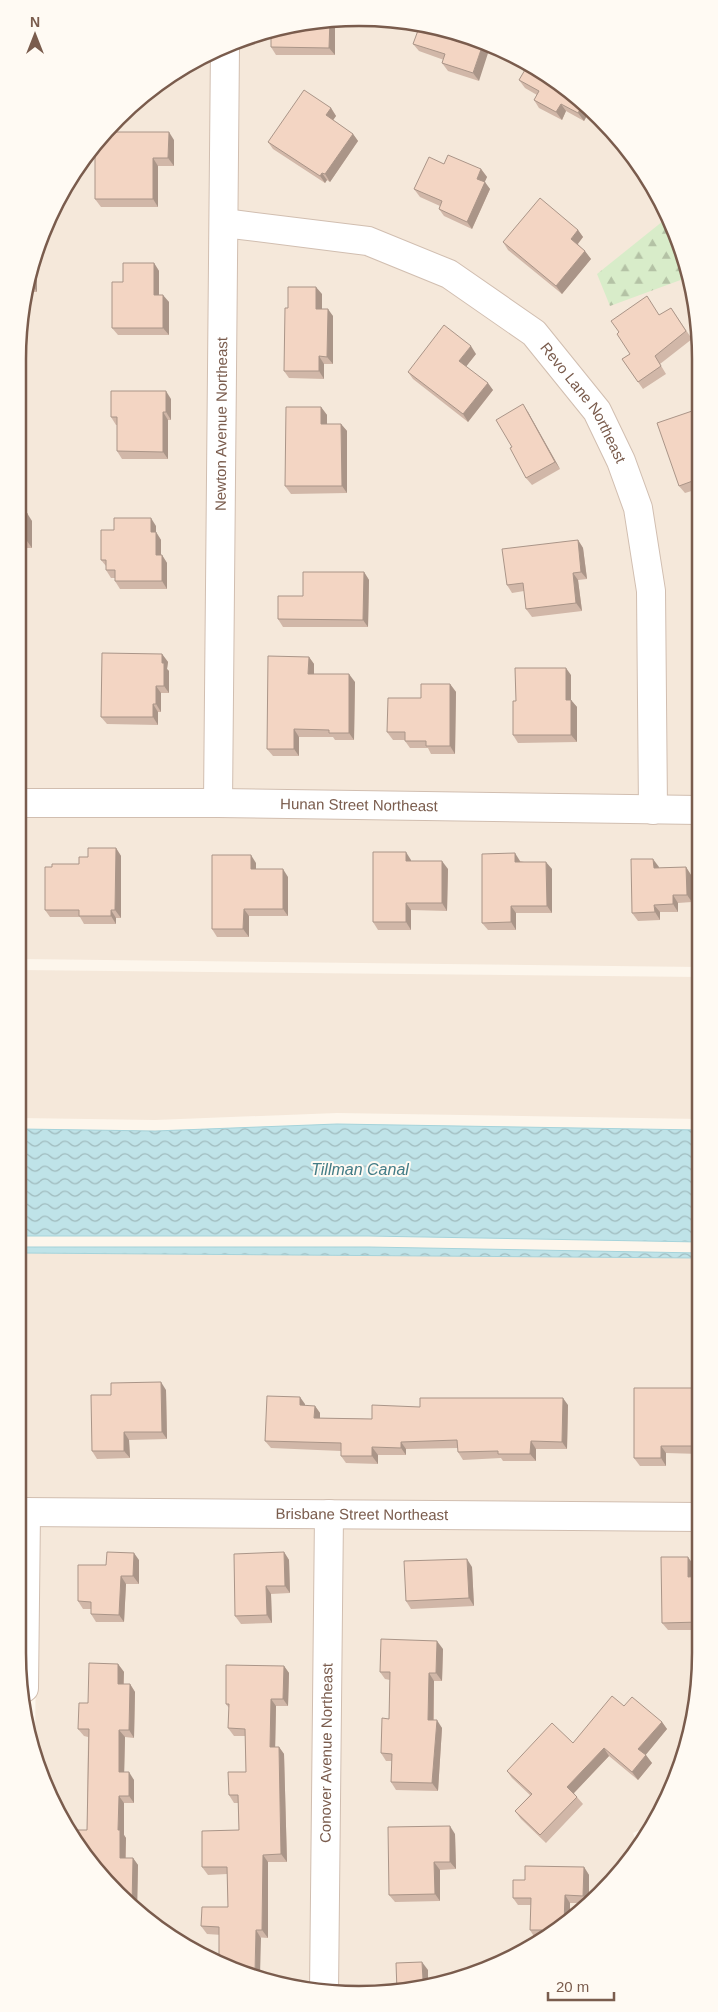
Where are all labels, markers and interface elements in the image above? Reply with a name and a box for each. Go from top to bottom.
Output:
north arrow [10,10,60,60]
text: N [30,14,40,30]
street label: Newton Avenue Northeast [212,336,230,511]
street label: Revo Lane Northeast [537,339,630,466]
street label: Hunan Street Northeast [280,795,439,814]
water label: Tillman Canal [311,1161,409,1178]
street label: Brisbane Street Northeast [276,1505,449,1523]
street label: Conover Avenue Northeast [317,1662,335,1843]
scale bar [548,1970,614,2002]
text: 20 m [556,1978,589,1995]

